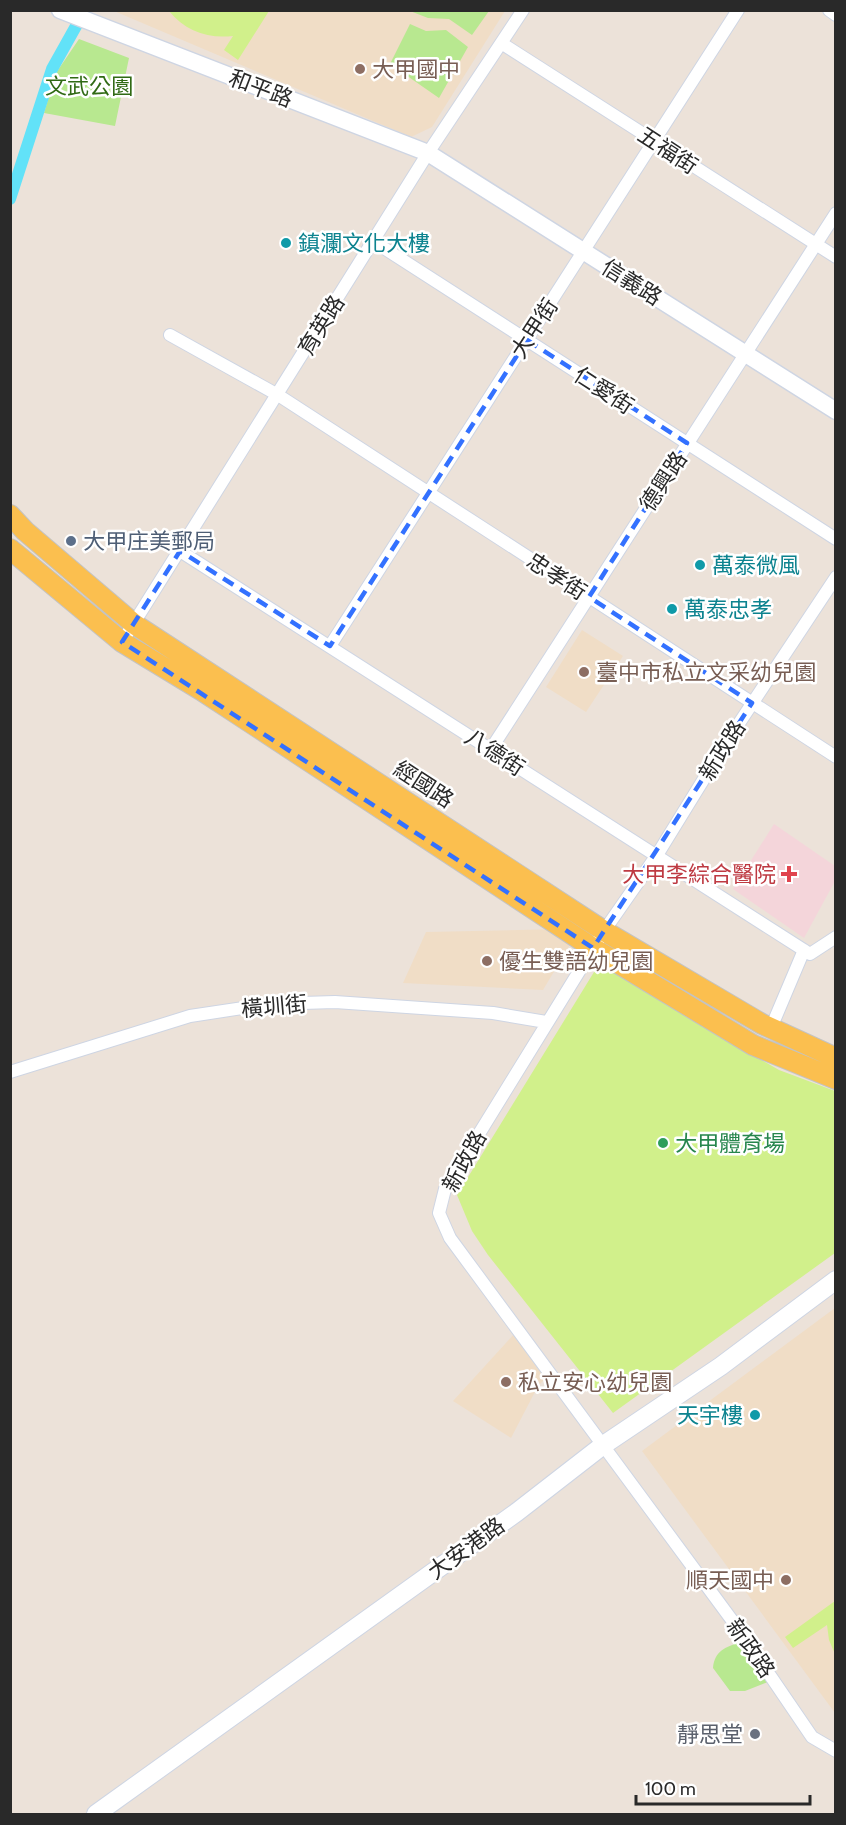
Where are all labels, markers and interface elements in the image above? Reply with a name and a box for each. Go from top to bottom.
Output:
place label: 大甲國中 [372,56,460,83]
marker: 大甲國中 [353,62,367,76]
street label: 和平路 [225,64,296,113]
park label: 文武公園 [45,73,133,100]
street label: 五福街 [633,121,703,180]
place label: 鎮瀾文化大樓 [298,230,430,257]
marker: 鎮瀾文化大樓 [279,236,293,250]
street label: 信義路 [597,253,667,311]
street label: 育英路 [292,290,350,360]
street label: 大甲街 [505,293,564,363]
street label: 仁愛街 [569,361,639,420]
street label: 德興路 [634,446,693,516]
place label: 大甲庄美郵局 [83,528,215,555]
marker: 大甲庄美郵局 [64,534,78,548]
street label: 忠孝街 [522,547,592,606]
place label: 萬泰微風 [712,552,800,579]
marker: 萬泰微風 [693,558,707,572]
place label: 萬泰忠孝 [684,596,772,623]
marker: 萬泰忠孝 [665,602,679,616]
place label: 臺中市私立文采幼兒園 [596,659,816,686]
marker: 臺中市私立文采幼兒園 [577,665,591,679]
street label: 新政路 [693,715,751,785]
street label: 八德街 [460,723,530,782]
street label: 經國路 [389,755,459,814]
place label: 大甲李綜合醫院 [622,861,776,888]
marker: 大甲李綜合醫院 [780,865,798,883]
place label: 優生雙語幼兒園 [499,948,653,975]
marker: 優生雙語幼兒園 [480,954,494,968]
street label: 橫圳街 [240,990,308,1023]
street label: 新政路 [437,1126,492,1197]
place label: 大甲體育場 [675,1130,785,1157]
marker: 大甲體育場 [656,1136,670,1150]
place label: 私立安心幼兒園 [518,1369,672,1396]
marker: 私立安心幼兒園 [499,1375,513,1389]
place label: 天宇樓 [677,1402,743,1429]
marker: 天宇樓 [748,1408,762,1422]
street label: 大安港路 [423,1512,510,1585]
place label: 順天國中 [686,1567,774,1594]
marker: 順天國中 [779,1573,793,1587]
street label: 新政路 [721,1614,781,1683]
place label: 靜思堂 [677,1721,743,1748]
marker: 靜思堂 [748,1727,762,1741]
scale bar [636,1768,810,1806]
text: 100 m [645,1778,696,1800]

